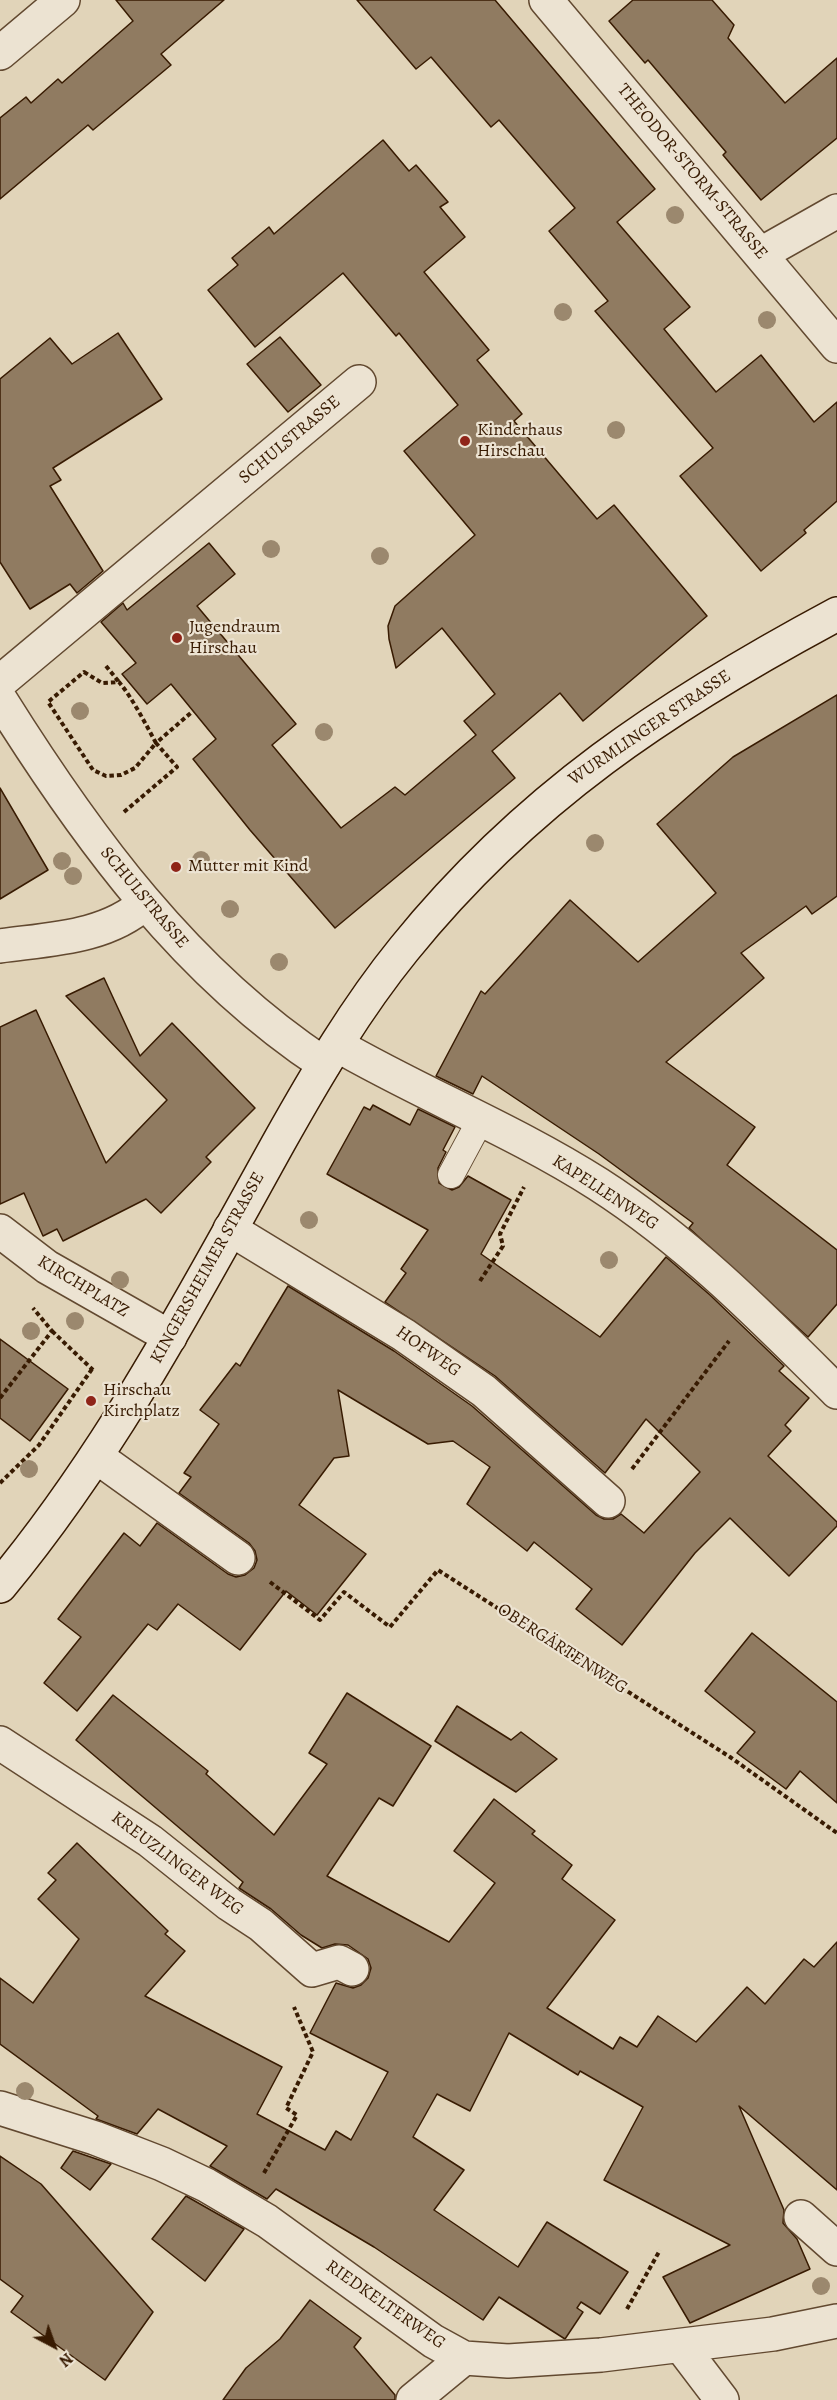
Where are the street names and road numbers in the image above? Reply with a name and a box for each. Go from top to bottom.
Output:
street label: THEODOR-STORM-STRASSE [612,80,772,264]
street label: SCHULSTRASSE [235,391,345,489]
street label: WURMLINGER STRASSE [565,666,735,790]
street label: SCHULSTRASSE [95,843,193,953]
street label: KAPELLENWEG [548,1151,662,1235]
street label: KINGERSHEIMER STRASSE [146,1168,270,1368]
street label: KIRCHPLATZ [33,1251,133,1323]
street label: HOFWEG [391,1322,465,1382]
street label: OBERGÄRTENWEG [493,1599,631,1699]
street label: KREUZLINGER WEG [107,1807,247,1921]
street label: RIEDKELTERWEG [321,2256,449,2354]

